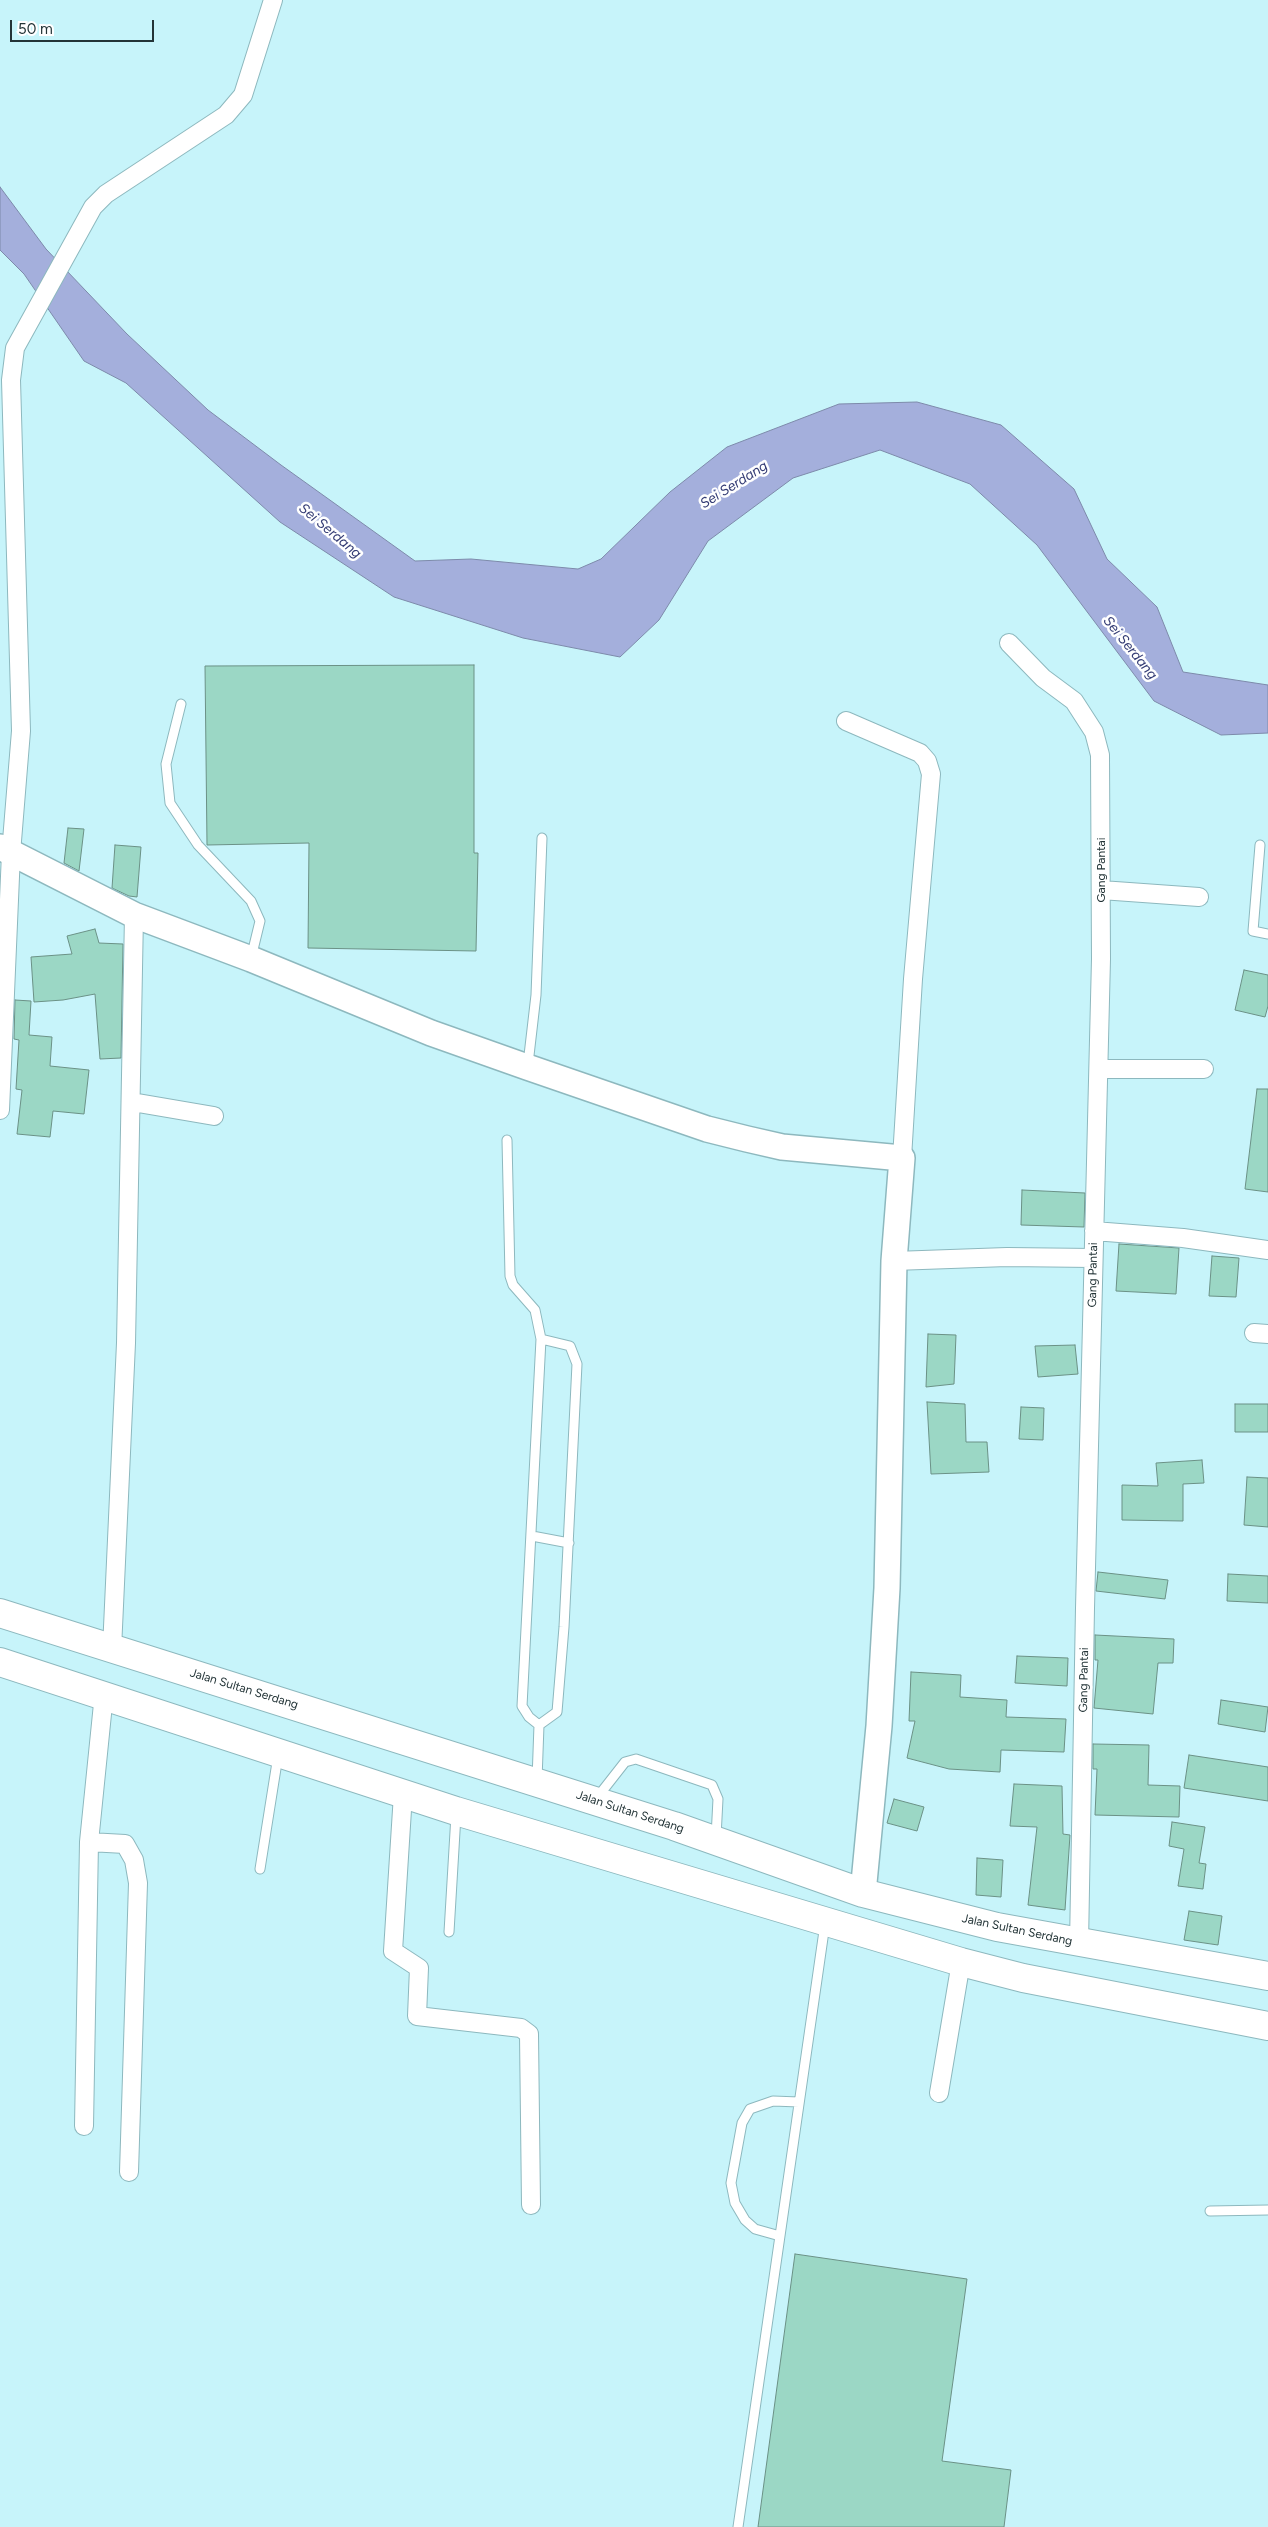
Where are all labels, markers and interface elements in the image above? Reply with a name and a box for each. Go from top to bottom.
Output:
scale bar [12,10,156,42]
text: 50 m [18,20,53,38]
water label: Sei Serdang [697,458,771,512]
water label: Sei Serdang [295,500,365,562]
water label: Sei Serdang [1099,613,1161,683]
street label: Gang Pantai [1094,838,1108,902]
street label: Gang Pantai [1085,1242,1101,1308]
street label: Gang Pantai [1076,1647,1092,1713]
street label: Jalan Sultan Serdang [188,1666,300,1712]
street label: Jalan Sultan Serdang [574,1788,686,1836]
street label: Jalan Sultan Serdang [960,1911,1074,1949]

